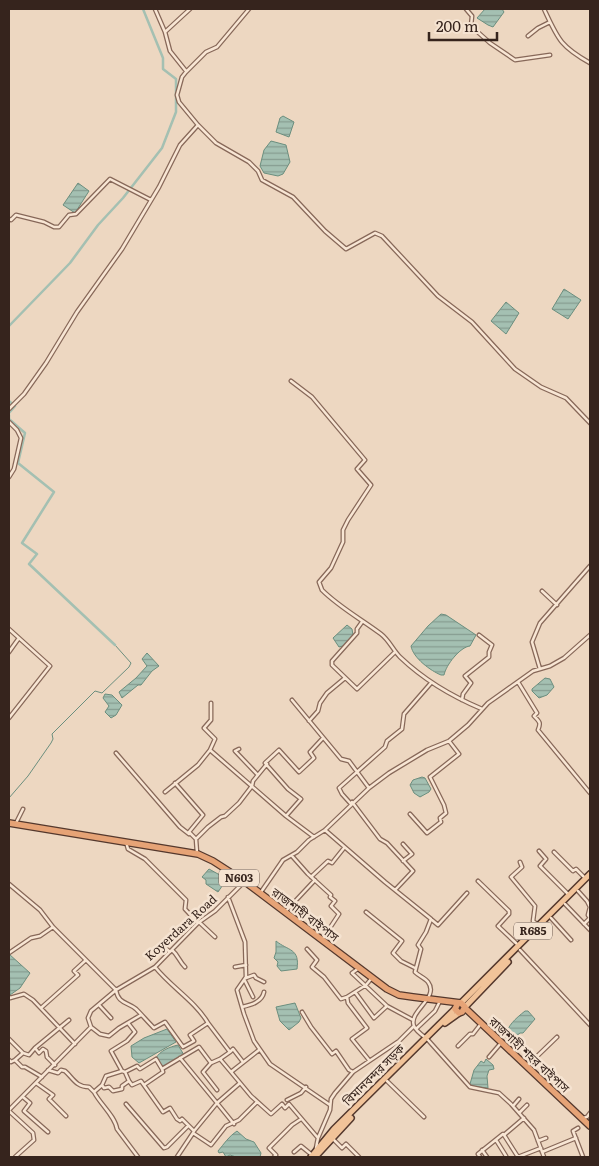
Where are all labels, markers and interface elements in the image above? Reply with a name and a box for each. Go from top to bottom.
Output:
scale bar [429,10,496,42]
text: 200 m [436,14,479,37]
road number: N603 [219,870,259,886]
street label: রাজশাহী বাইপাস [267,882,343,946]
street label: Koyerdara Road [140,890,221,964]
road number: R685 [514,922,552,939]
street label: রাজশাহী শহর বাইপাস [485,1011,574,1097]
street label: বিমানবন্দর সড়ক [338,1039,408,1110]

